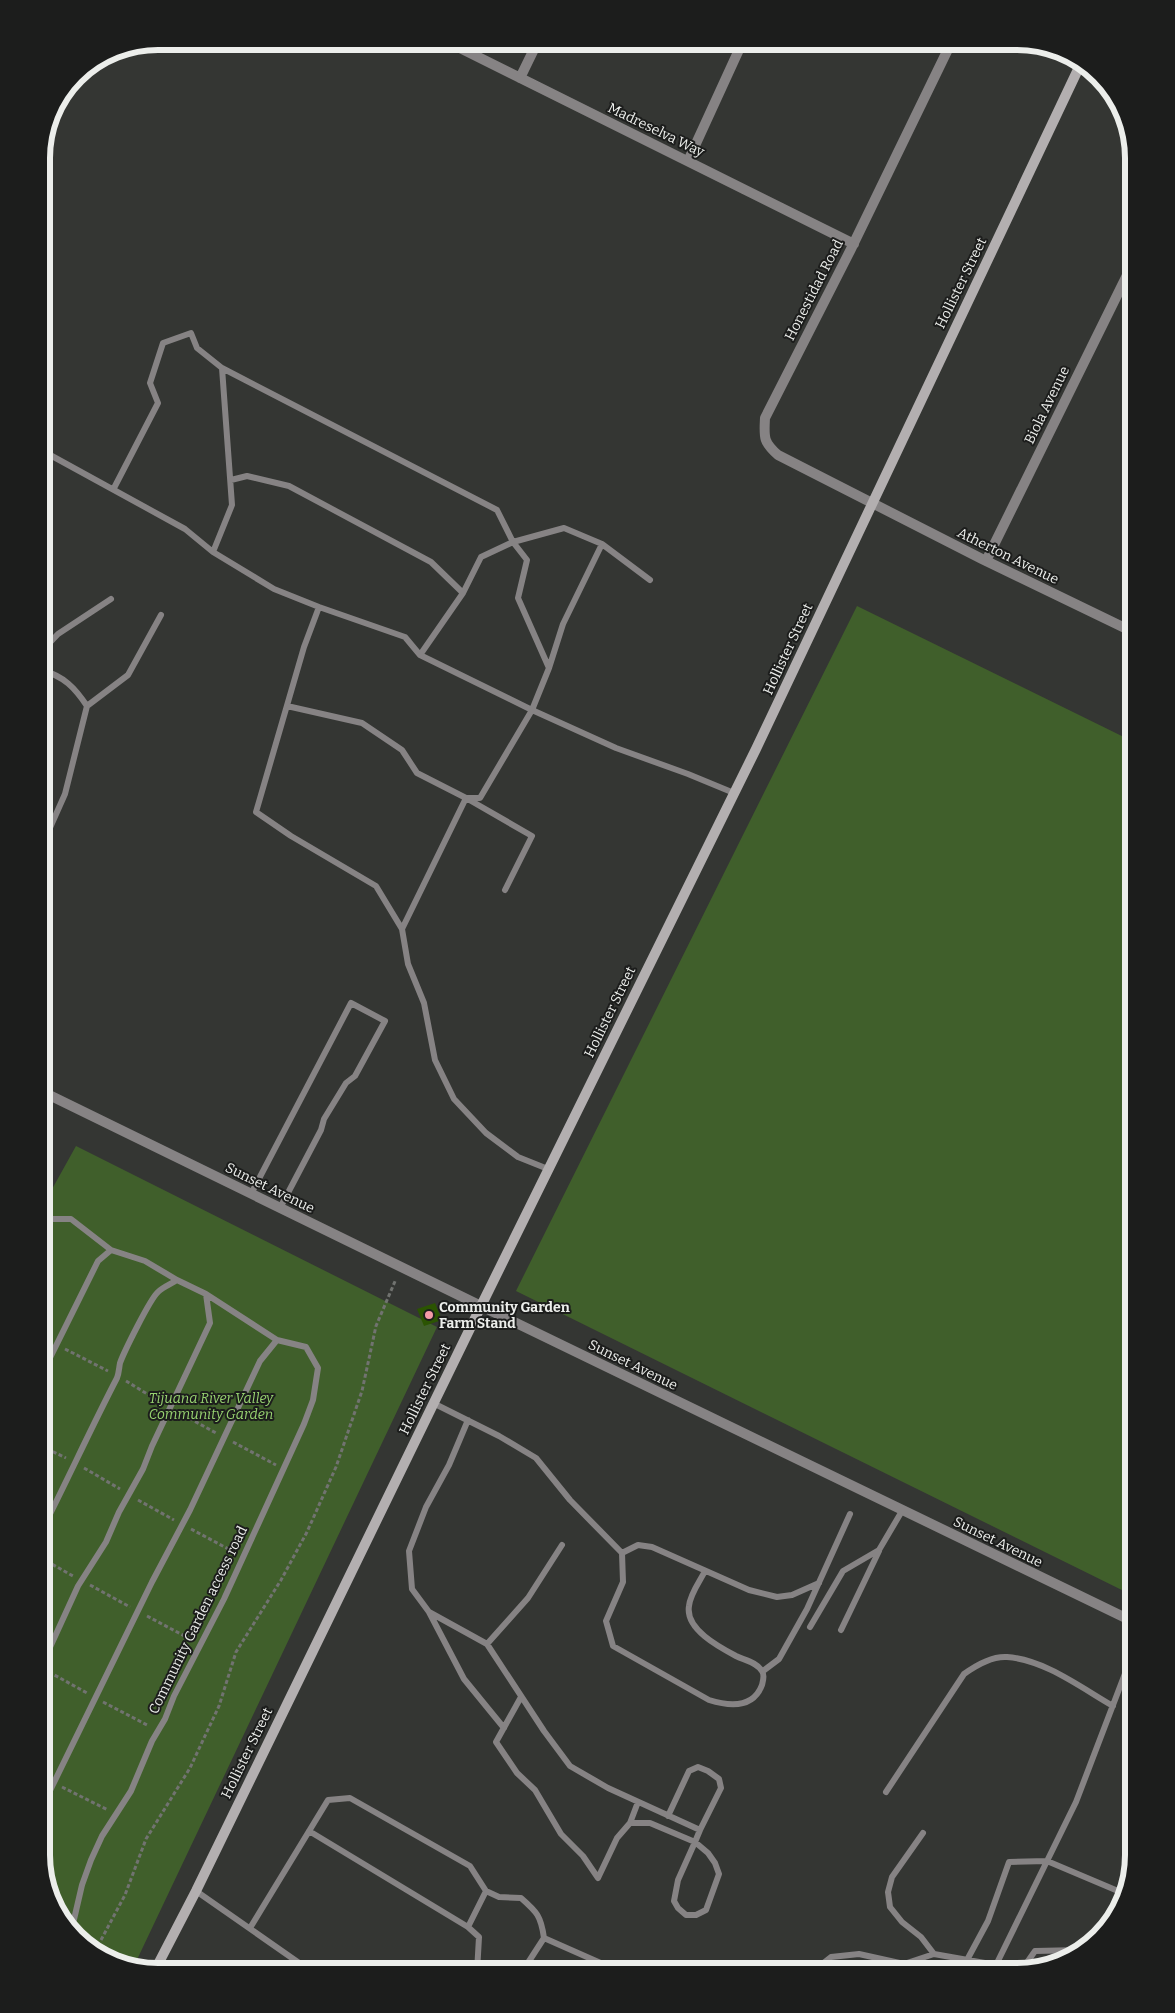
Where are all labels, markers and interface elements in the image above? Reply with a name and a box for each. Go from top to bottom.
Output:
street label: Madreselva Way [605,99,708,161]
street label: Hollister Street [932,235,990,331]
street label: Honestidad Road [781,237,847,343]
street label: Biola Avenue [1021,363,1073,447]
street label: Atherton Avenue [954,524,1062,588]
street label: Hollister Street [759,601,817,697]
street label: Hollister Street [581,964,639,1060]
street label: Sunset Avenue [223,1159,317,1217]
place label: Community Garden Farm Stand [439,1299,570,1332]
marker: Community Garden Farm Stand [423,1309,435,1321]
street label: Sunset Avenue [586,1336,680,1394]
street label: Hollister Street [396,1341,454,1437]
park label: Tijuana River Valley Community Garden [149,1390,274,1423]
street label: Sunset Avenue [951,1513,1045,1571]
street label: Community Garden access road [145,1523,251,1717]
street label: Hollister Street [218,1705,276,1801]

